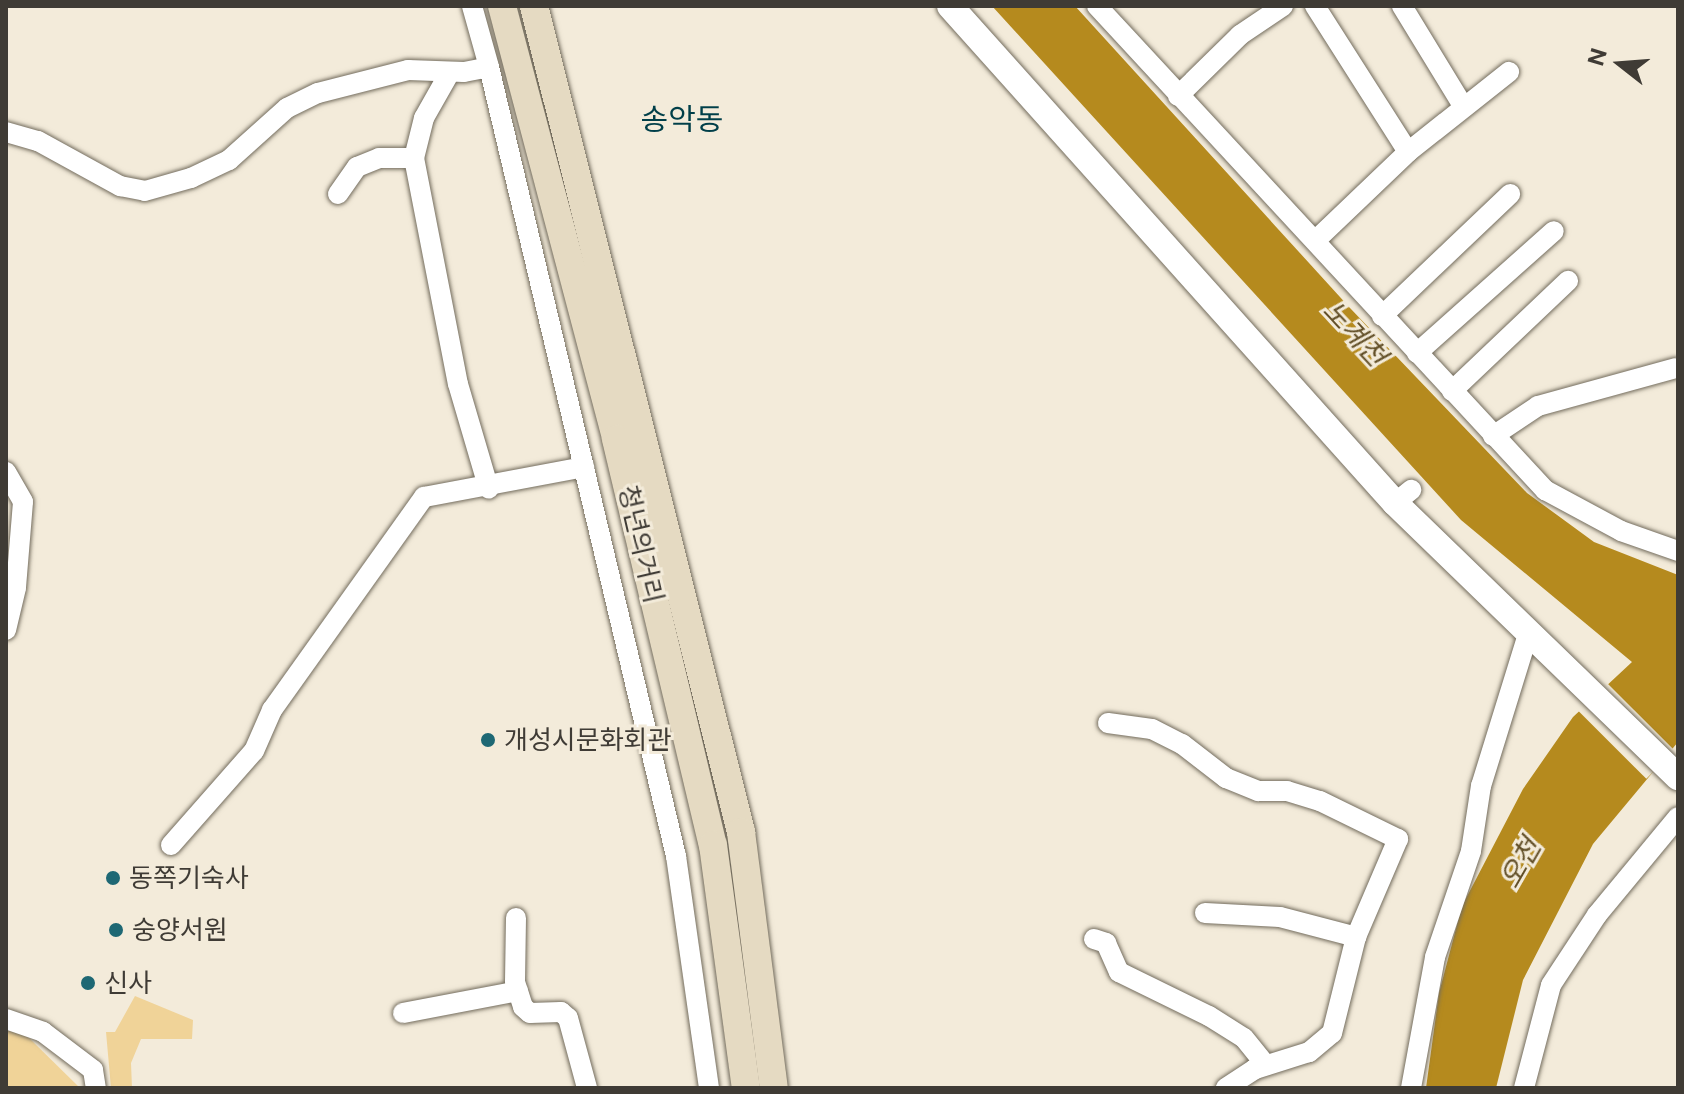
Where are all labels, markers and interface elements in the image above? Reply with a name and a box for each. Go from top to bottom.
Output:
north arrow [1580,24,1660,104]
text: N [1582,45,1612,69]
district label: 송악동 [641,101,723,137]
water label: 노계천 [1316,293,1394,373]
street label: 청년의거리 [612,482,670,606]
place label: 개성시문화회관 [504,724,671,756]
marker: 개성시문화회관 [479,731,497,749]
water label: 오천 [1493,832,1547,894]
place label: 동쪽기숙사 [129,862,249,894]
marker: 동쪽기숙사 [104,869,122,887]
place label: 숭양서원 [132,914,228,946]
marker: 숭양서원 [107,921,125,939]
place label: 신사 [104,967,152,999]
marker: 신사 [79,974,97,992]

